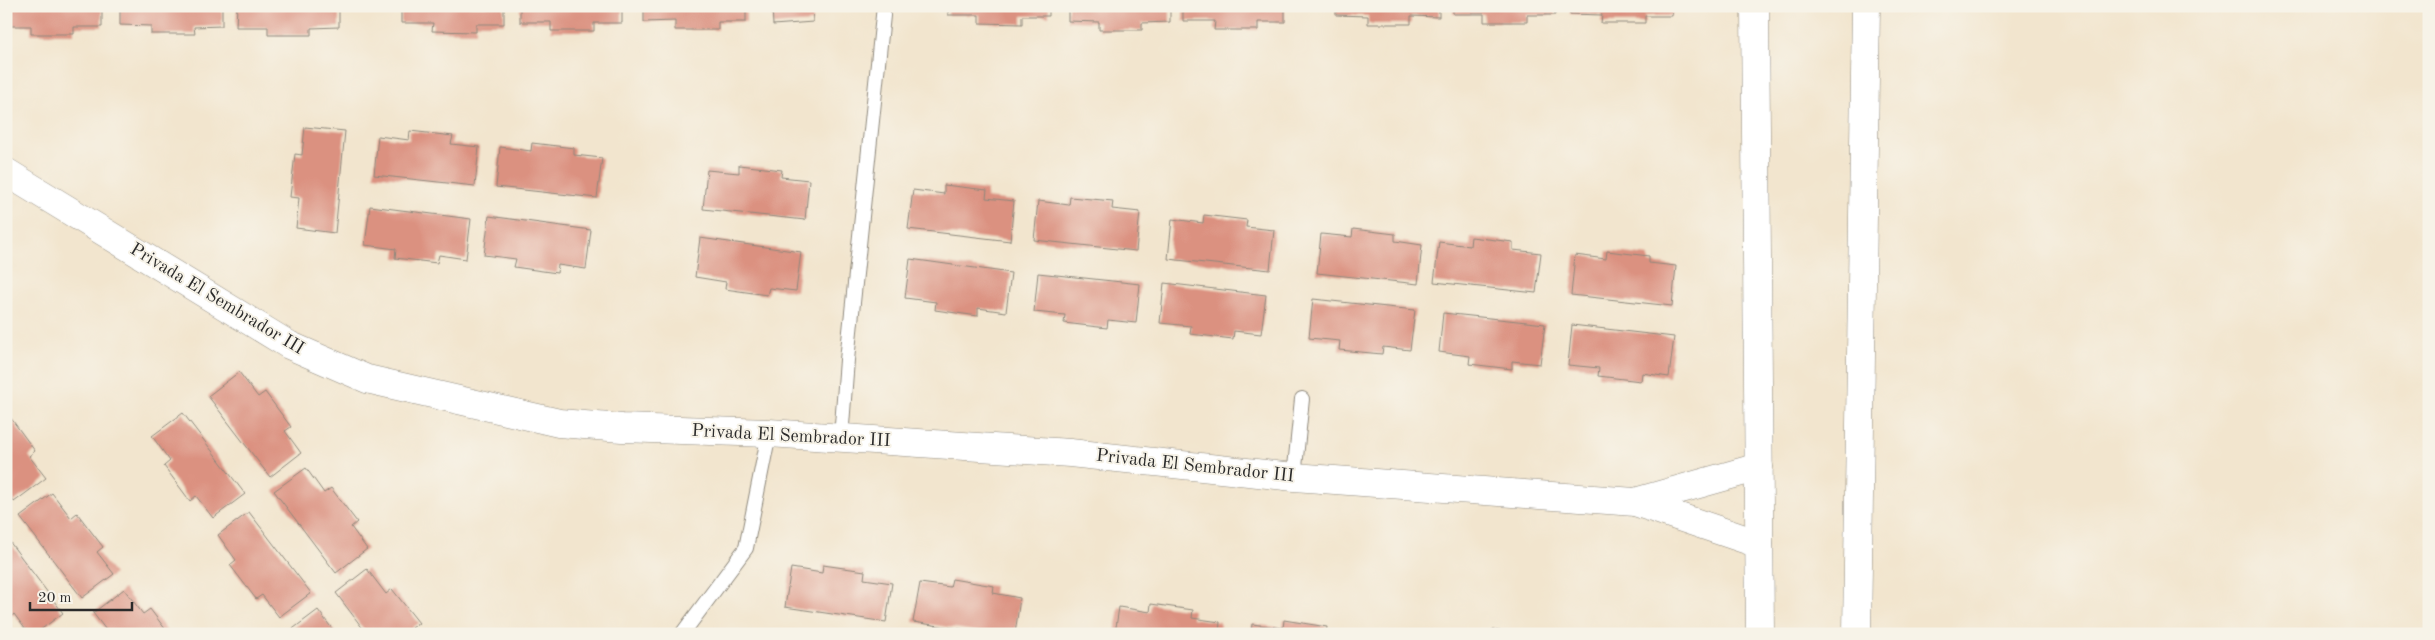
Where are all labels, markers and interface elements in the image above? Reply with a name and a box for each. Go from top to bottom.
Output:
street label: Privada El Sembrador III [127,240,307,358]
street label: Privada El Sembrador III [691,422,891,450]
street label: Privada El Sembrador III [1095,447,1295,485]
scale bar [30,580,132,612]
text: 20 m [38,591,72,606]

